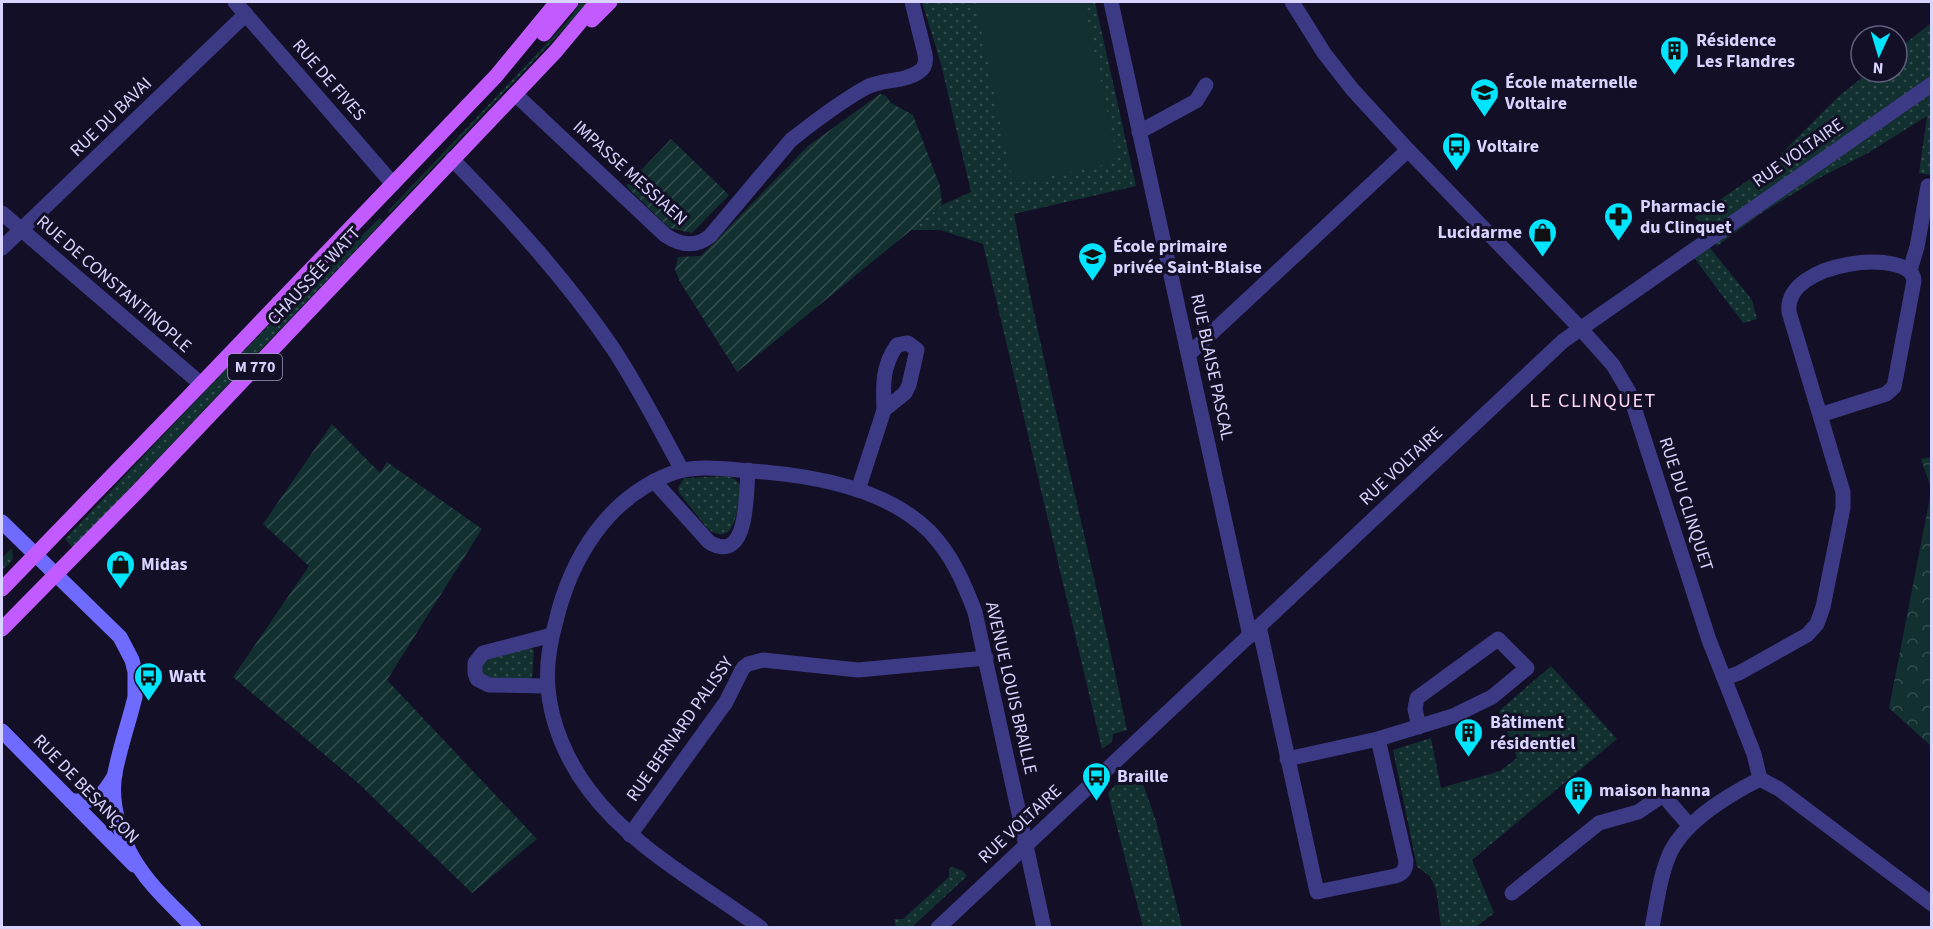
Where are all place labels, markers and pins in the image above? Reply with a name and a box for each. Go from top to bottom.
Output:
place label: Résidence Les Flandres [1696,28,1795,74]
building icon: Résidence Les Flandres [1659,34,1691,76]
place label: École maternelle Voltaire [1504,70,1638,116]
school or university icon: École maternelle Voltaire [1468,76,1500,118]
bus stop icon: Voltaire [1440,130,1472,172]
place label: Voltaire [1476,134,1539,159]
place label: Pharmacie du Clinquet [1640,194,1732,240]
pharmacy icon: Pharmacie du Clinquet [1603,200,1635,242]
shop icon: Lucidarme [1527,216,1559,258]
place label: Lucidarme [1438,220,1522,245]
place label: École primaire privée Saint-Blaise [1113,234,1262,280]
school or university icon: École primaire privée Saint-Blaise [1076,240,1108,282]
shop icon: Midas [104,548,136,590]
place label: Midas [141,552,187,577]
bus stop icon: Watt [132,660,164,702]
place label: Watt [169,664,206,689]
place label: Bâtiment résidentiel [1490,710,1576,756]
building icon: Bâtiment résidentiel [1453,716,1485,758]
bus stop icon: Braille [1080,760,1112,802]
place label: Braille [1117,764,1169,789]
building icon: maison hanna [1562,774,1594,816]
place label: maison hanna [1599,778,1711,803]

